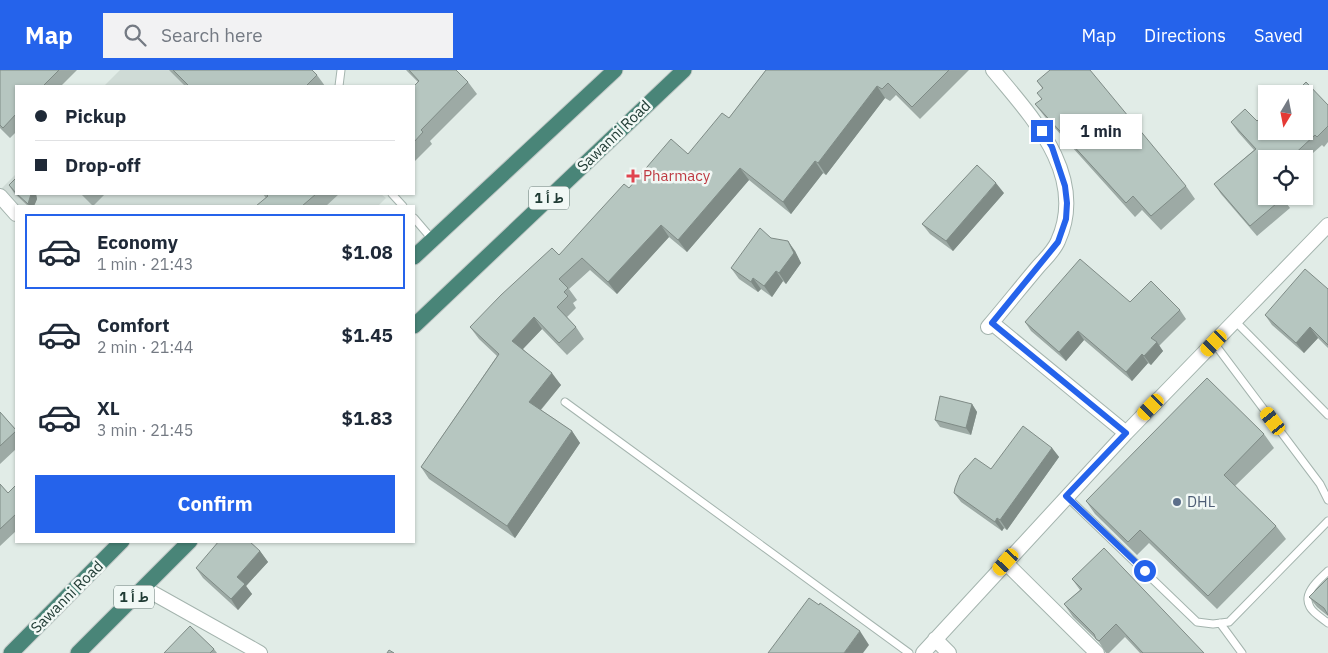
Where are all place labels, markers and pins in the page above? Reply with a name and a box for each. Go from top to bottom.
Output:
place label: Pharmacy [643,166,711,185]
marker: Pharmacy [627,170,639,182]
place label: DHL [1187,492,1216,511]
marker: DHL [1171,496,1183,508]

